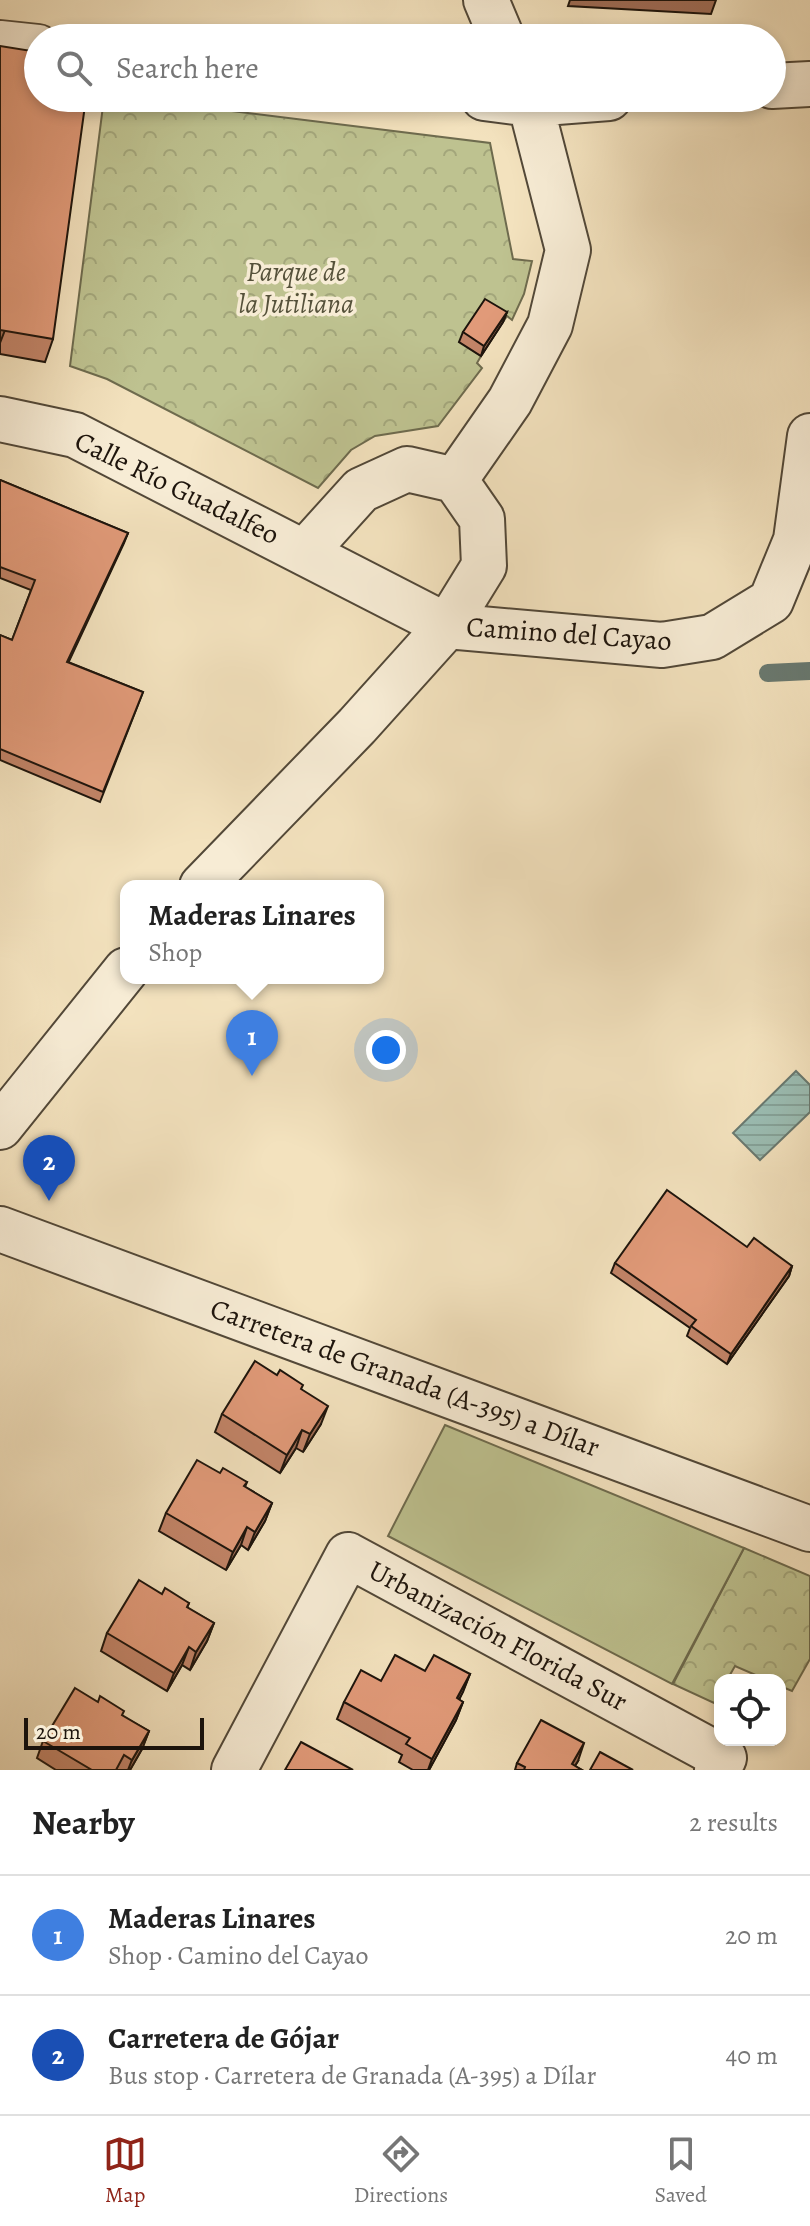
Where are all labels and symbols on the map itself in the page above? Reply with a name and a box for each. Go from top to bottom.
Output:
park label: Parque de la Jutiliana [238,253,354,323]
street label: Calle Río Guadalfeo [68,422,286,554]
street label: Camino del Cayao [465,608,673,660]
pin: 1 [226,1010,278,1076]
your location [366,1030,406,1070]
pin: 2 [23,1135,75,1201]
street label: Carretera de Granada (A-395) a Dílar [205,1290,605,1466]
street label: Urbanización Florida Sur [362,1552,634,1721]
scale bar [24,1714,204,1750]

